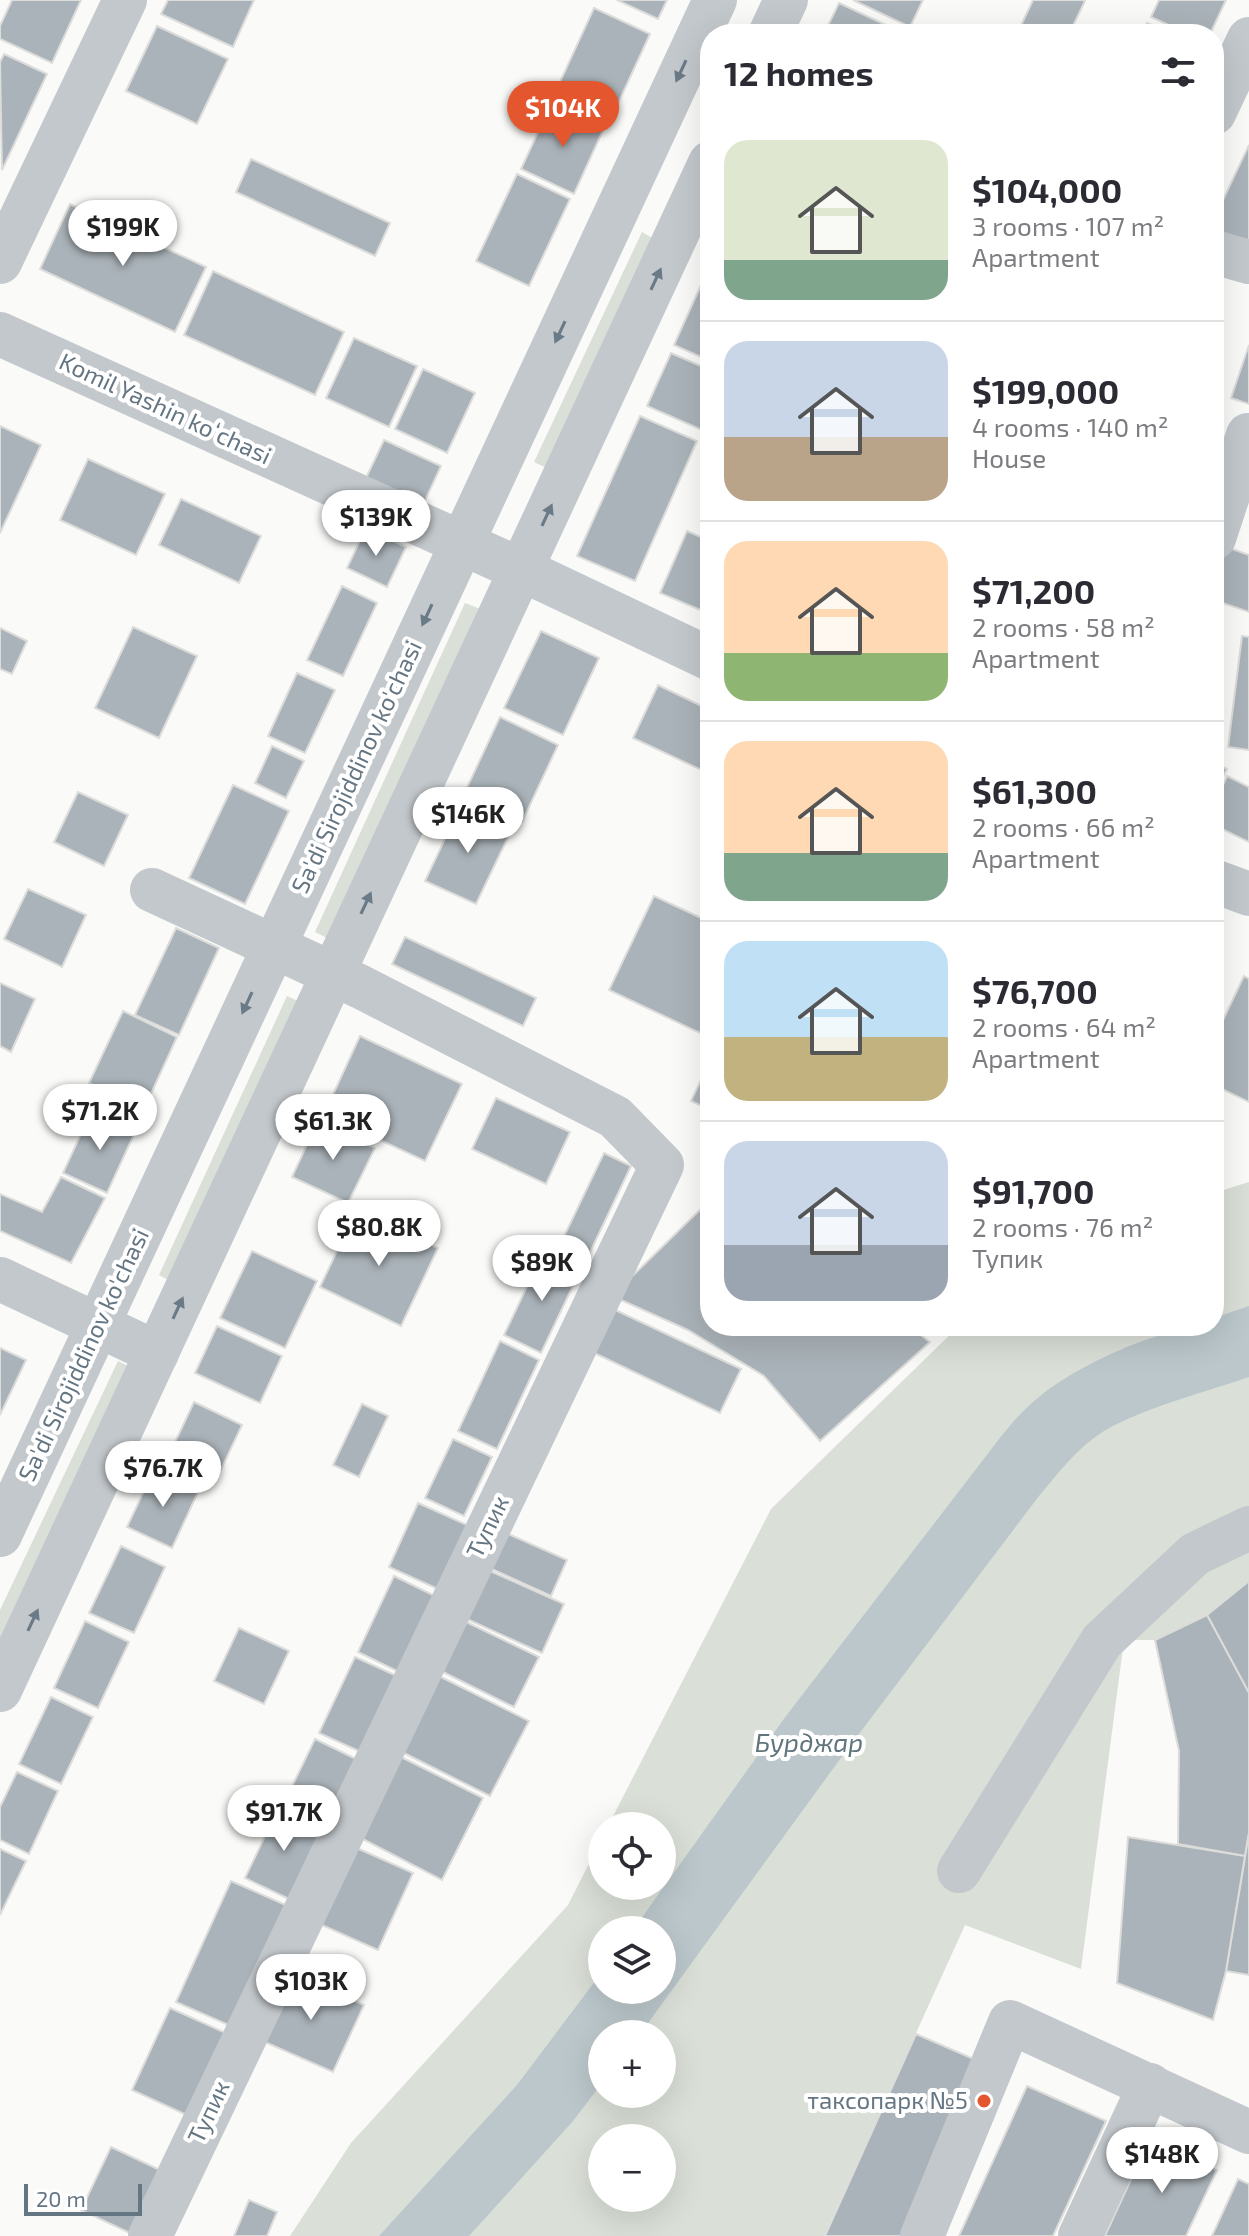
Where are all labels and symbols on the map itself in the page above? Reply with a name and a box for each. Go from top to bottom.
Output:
one-way arrow [675,59,688,82]
pin: $104K [507,81,619,149]
pin: $199K [67,200,179,268]
one-way arrow [649,267,663,290]
one-way arrow [553,320,566,343]
street label: Komil Yashin koʻchasi [55,346,276,469]
pin: $139K [320,490,432,558]
one-way arrow [540,503,553,526]
one-way arrow [420,603,434,627]
street label: Sa'di Sirojiddinov ko'chasi [284,635,427,897]
pin: $146K [412,787,524,855]
one-way arrow [359,891,373,914]
one-way arrow [240,992,254,1015]
pin: $71.2K [35,1084,165,1152]
pin: $61.3K [268,1094,398,1162]
pin: $80.8K [314,1200,444,1268]
street label: Sa'di Sirojiddinov ko'chasi [11,1223,154,1485]
pin: $89K [495,1235,589,1303]
one-way arrow [171,1296,185,1319]
pin: $76.7K [98,1441,228,1509]
street label: Тупик [459,1490,515,1563]
one-way arrow [26,1608,40,1631]
water label: Бурджар [755,1726,863,1757]
pin: $91.7K [219,1785,349,1853]
pin: $103K [255,1954,367,2022]
street label: Тупик [181,2075,236,2148]
place label: таксопарк №5 [807,2085,968,2114]
marker: таксопарк №5 [975,2092,993,2110]
pin: $148K [1106,2127,1218,2195]
scale bar [24,2180,142,2216]

